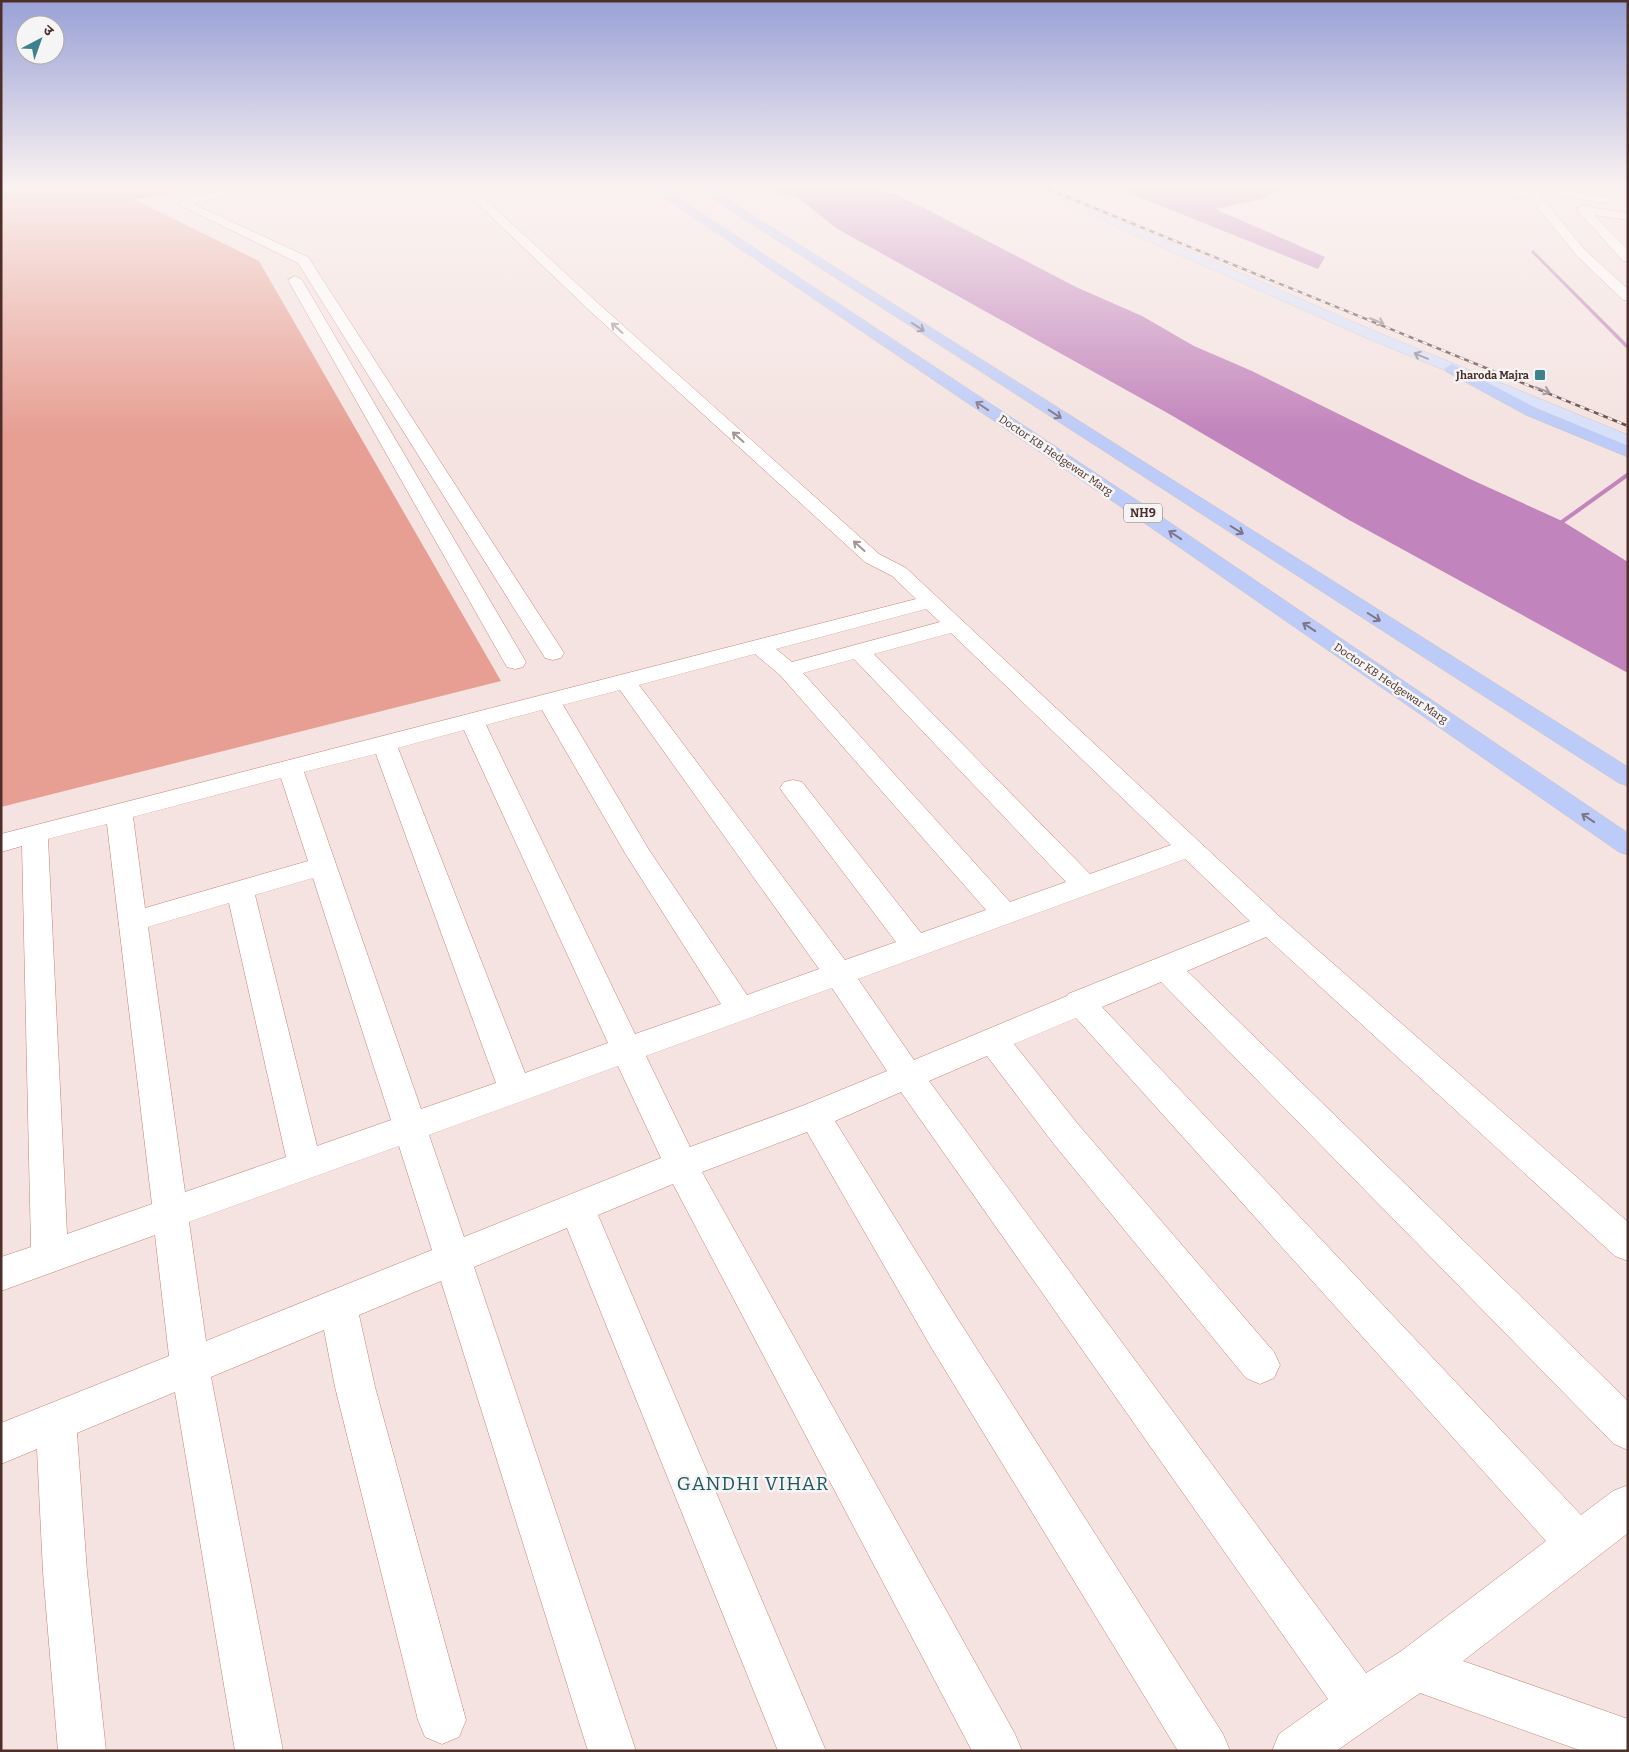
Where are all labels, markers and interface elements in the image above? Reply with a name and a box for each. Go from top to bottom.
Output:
north arrow [15,15,65,65]
text: उ [40,21,57,40]
one-way arrow [1369,317,1384,326]
one-way arrow [911,322,925,332]
one-way arrow [611,323,624,334]
one-way arrow [1414,351,1429,360]
marker: Jharoda Majra [1533,368,1547,382]
place label: Jharoda Majra [1455,369,1530,382]
one-way arrow [1535,386,1550,395]
one-way arrow [975,401,989,411]
one-way arrow [1048,410,1062,420]
street label: Doctor KB Hedgewar Marg [996,412,1115,498]
one-way arrow [732,431,745,443]
road number: NH9 [1124,503,1162,522]
one-way arrow [1229,525,1243,535]
one-way arrow [1168,530,1182,540]
one-way arrow [852,540,865,552]
one-way arrow [1366,612,1380,622]
one-way arrow [1302,622,1316,632]
street label: Doctor KB Hedgewar Marg [1331,640,1450,726]
one-way arrow [1581,813,1595,823]
district label: GANDHI VIHAR [677,1472,829,1495]

